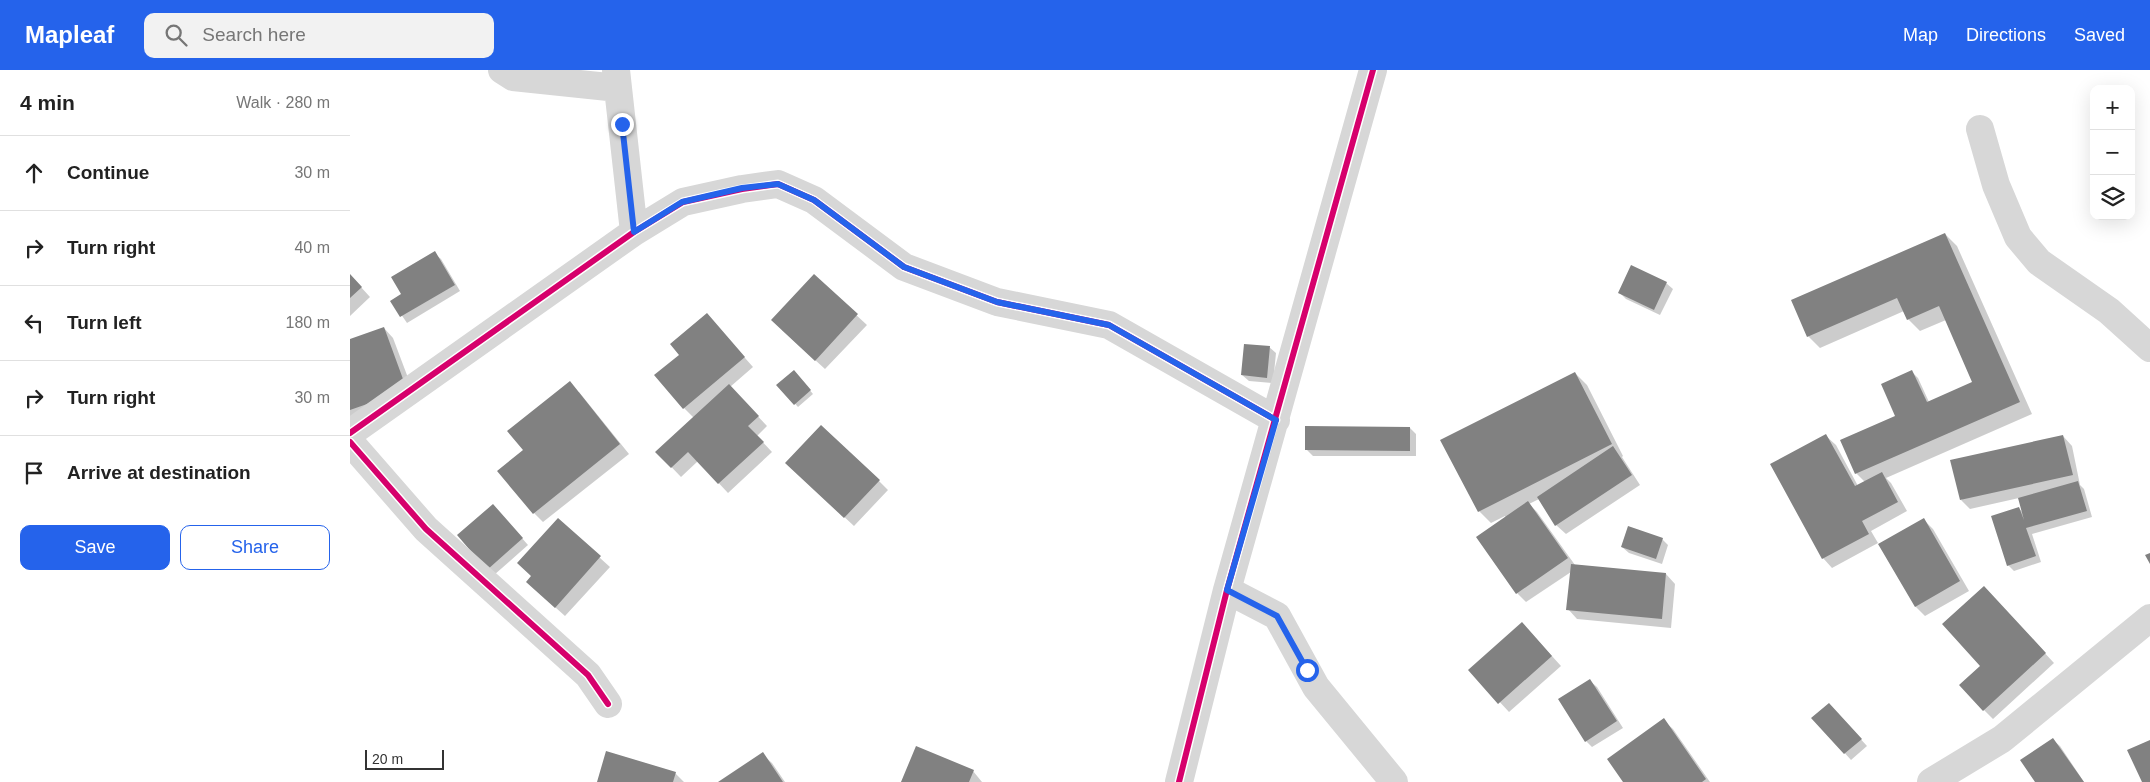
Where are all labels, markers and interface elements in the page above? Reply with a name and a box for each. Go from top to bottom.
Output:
search box [144,13,494,58]
text: Mapleaf [25,21,114,48]
icon: search [162,21,190,49]
text: Search here [202,24,306,45]
text: Map [1903,25,1938,45]
text: Directions [1966,25,2046,45]
text: Saved [2074,25,2125,45]
map controls [2090,85,2135,220]
button: + [2090,85,2135,130]
text: 4 min [20,91,75,114]
text: Walk · 280 m [236,94,330,111]
route end [611,113,634,136]
button: − [2090,130,2135,175]
icon: ahead [20,159,48,187]
text: Continue [67,162,149,183]
text: 30 m [294,164,330,181]
button: layers [2090,175,2135,220]
icon: right [20,234,48,262]
text: Turn right [67,237,155,258]
text: 40 m [294,239,330,256]
icon: left [20,309,48,337]
text: Turn left [67,312,142,333]
text: 180 m [286,314,330,331]
icon: right [20,384,48,412]
text: Turn right [67,387,155,408]
text: 30 m [294,389,330,406]
icon: arrive [20,459,48,487]
text: Arrive at destination [67,462,251,483]
button: Save [20,525,170,570]
button: Share [180,525,330,570]
route start [1296,659,1319,682]
scale bar [365,747,444,770]
text: 20 m [372,751,403,767]

